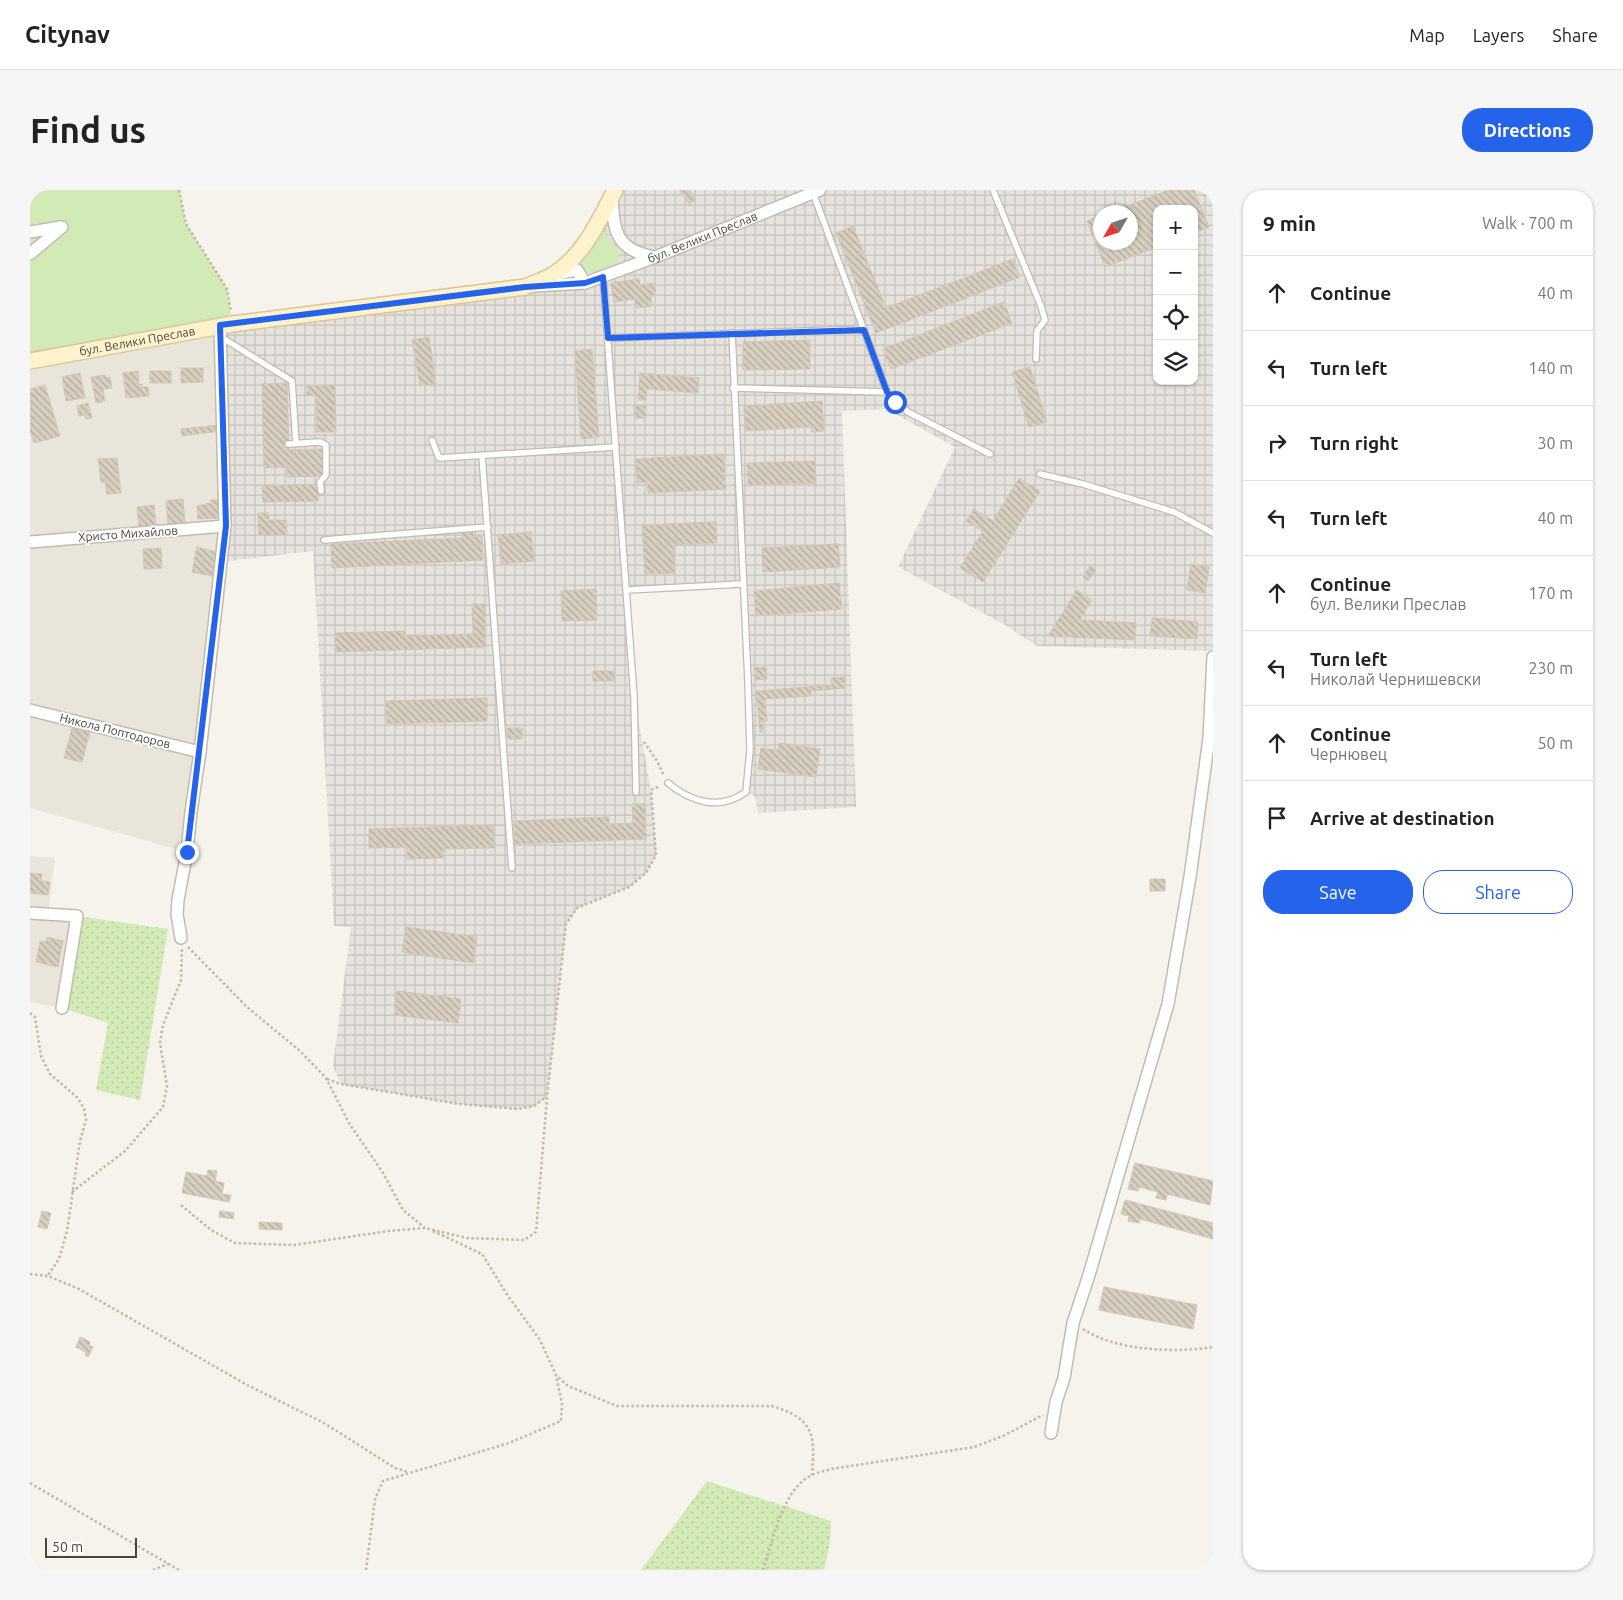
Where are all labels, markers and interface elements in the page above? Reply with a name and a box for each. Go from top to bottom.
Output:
text: Citynav [25,21,110,48]
text: Map [1409,25,1445,45]
text: Layers [1473,25,1524,45]
text: Share [1552,25,1598,45]
button: Directions [1462,108,1593,152]
text: Find us [30,110,146,150]
north arrow [1093,205,1138,250]
map controls [1153,205,1198,385]
button: + [1153,205,1198,250]
street label: бул. Велики Преслав [646,209,759,265]
text: 9 min [1263,211,1316,235]
text: Walk · 700 m [1482,214,1573,232]
button: − [1153,250,1198,295]
icon: ahead [1263,279,1291,307]
text: Continue [1310,282,1391,304]
text: 40 m [1537,284,1573,302]
button: locate [1153,295,1198,340]
street label: бул. Велики Преслав [78,324,196,358]
button: layers [1153,340,1198,385]
icon: left [1263,354,1291,382]
text: Turn left [1310,357,1388,379]
text: 140 m [1528,359,1573,377]
route start [884,391,907,414]
icon: right [1263,429,1291,457]
text: Turn right [1310,432,1398,454]
text: 30 m [1537,434,1573,452]
icon: left [1263,504,1291,532]
text: Turn left [1310,507,1388,529]
text: 40 m [1537,509,1573,527]
street label: Христо Михайлов [78,524,178,543]
text: Continue [1310,573,1391,595]
icon: ahead [1263,579,1291,607]
text: 170 m [1528,584,1573,602]
text: бул. Велики Преслав [1310,595,1466,613]
text: Turn left [1310,648,1388,670]
icon: left [1263,654,1291,682]
text: 230 m [1528,659,1573,677]
text: Николай Чернишевски [1310,670,1481,688]
street label: Никола Поптодоров [58,710,172,751]
text: Continue [1310,723,1391,745]
icon: ahead [1263,729,1291,757]
text: 50 m [1537,734,1573,752]
text: Чернювец [1310,745,1387,763]
icon: arrive [1263,804,1291,832]
text: Arrive at destination [1310,807,1495,829]
route end [176,841,199,864]
button: Save [1263,870,1413,914]
button: Share [1423,870,1573,914]
scale bar [45,1535,138,1558]
text: 50 m [52,1539,83,1555]

